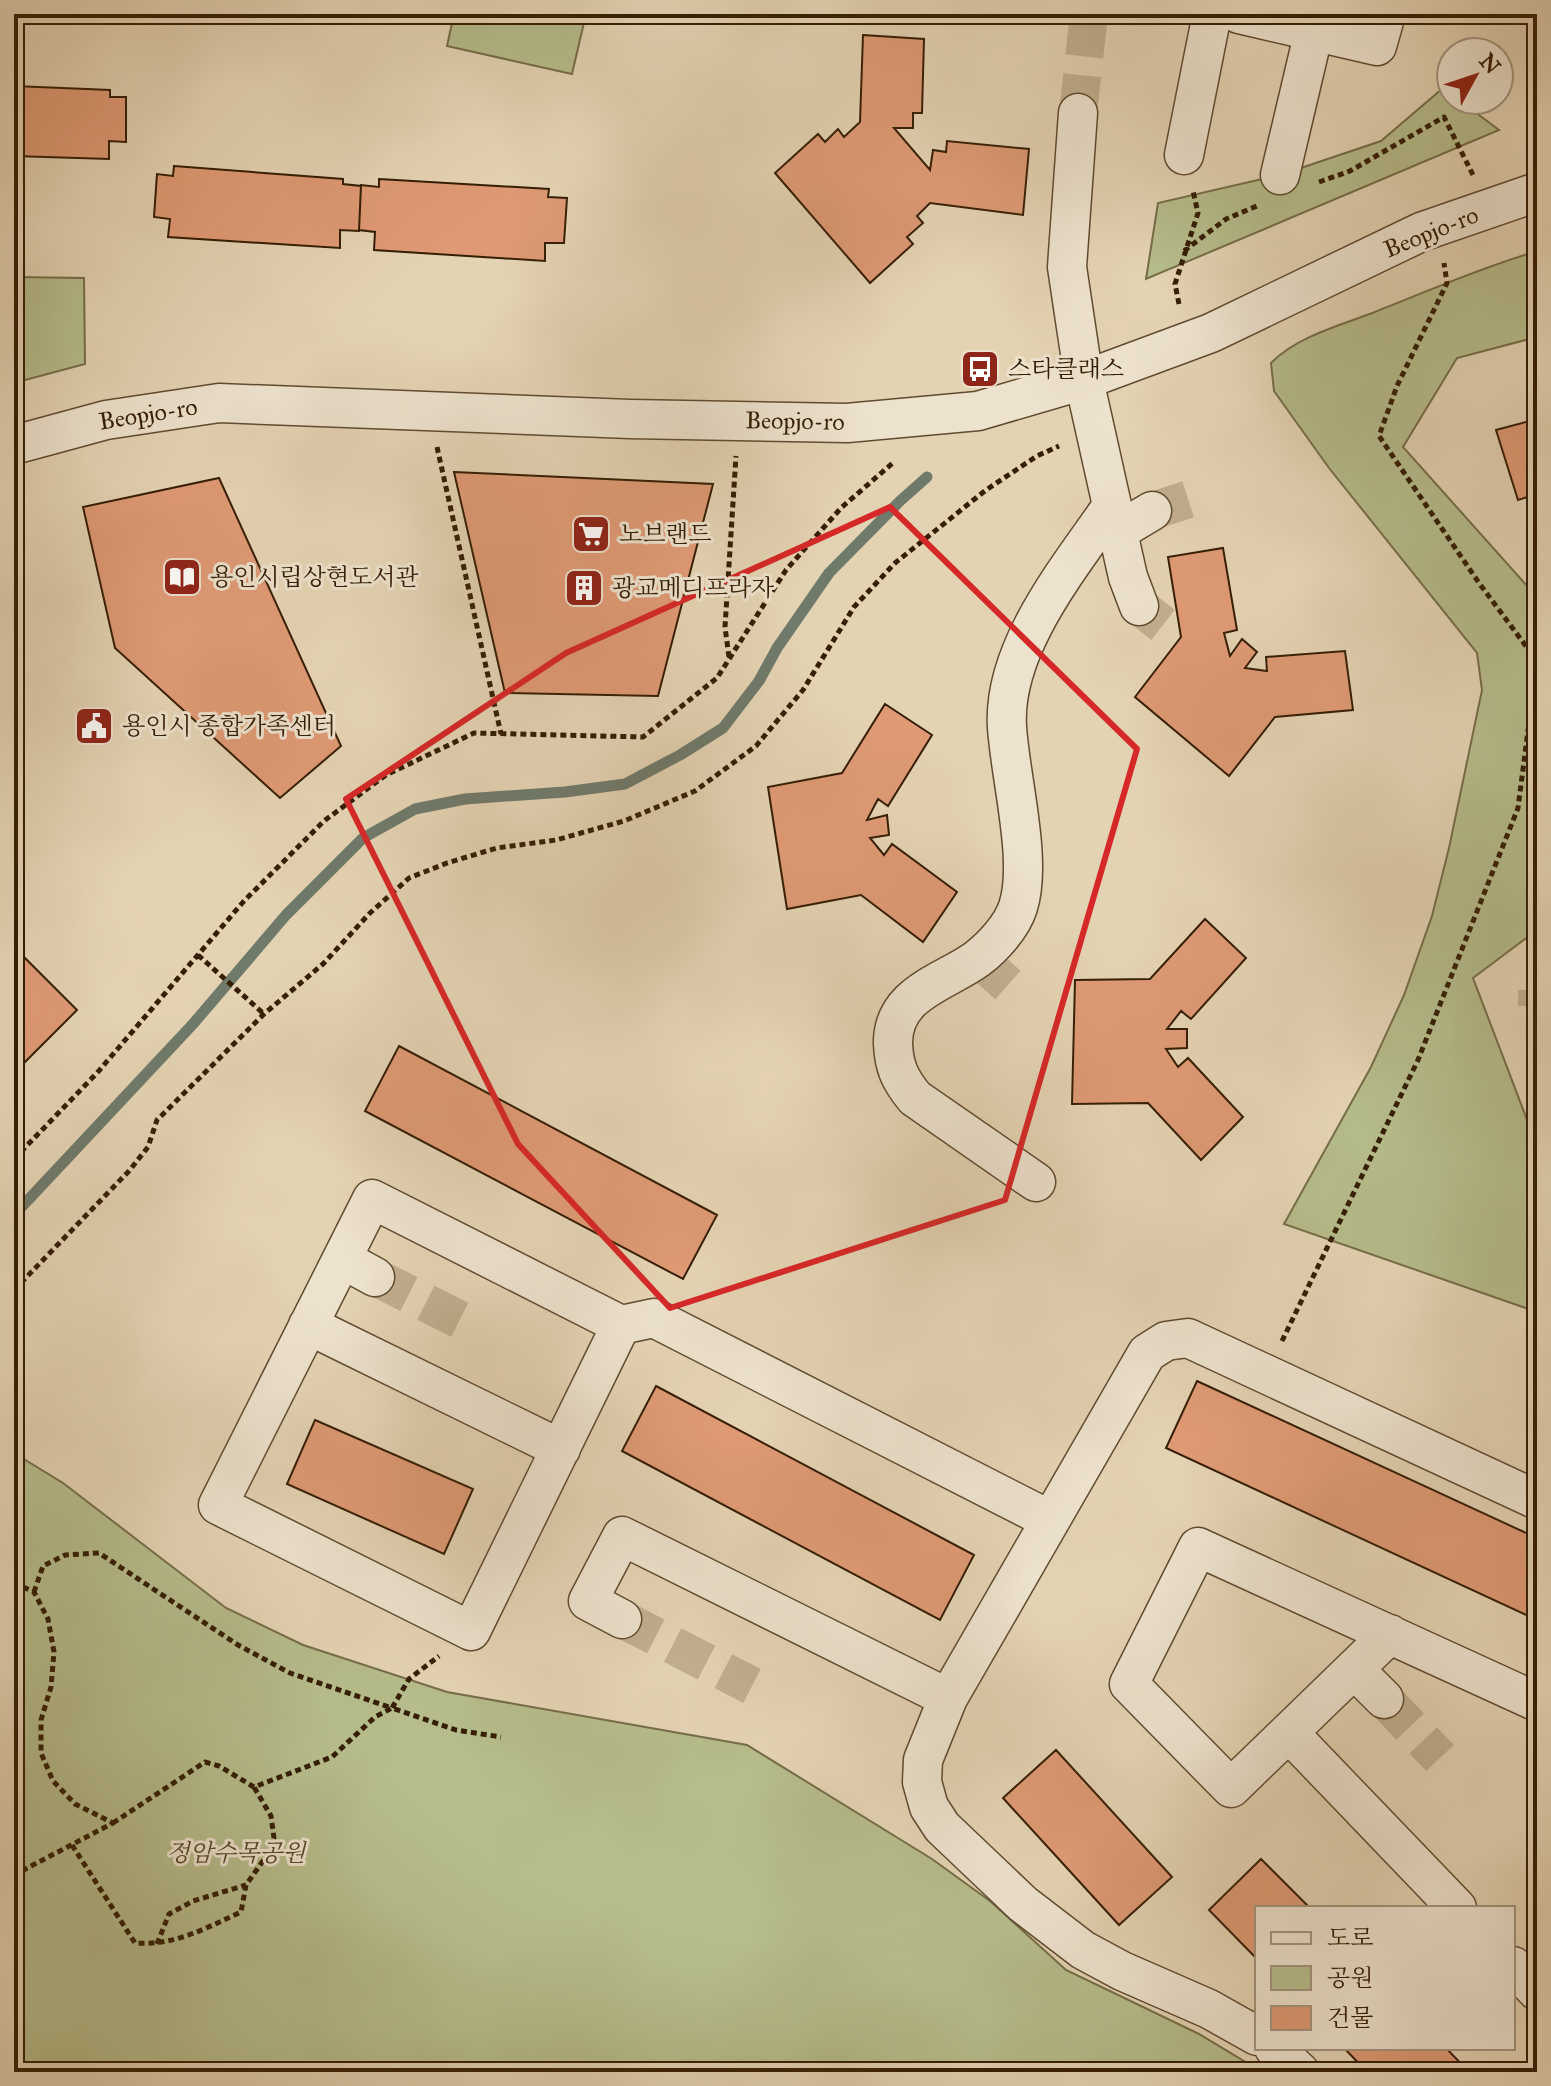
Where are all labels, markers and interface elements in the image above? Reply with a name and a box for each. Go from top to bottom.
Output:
north arrow [1435,36,1515,116]
text: N [1474,48,1506,80]
street label: Beopjo-ro [1379,199,1483,265]
bus stop icon: 스타클래스 [959,348,1001,390]
place label: 스타클래스 [1008,354,1124,384]
street label: Beopjo-ro [97,391,199,437]
street label: Beopjo-ro [745,405,845,437]
supermarket icon: 노브랜드 [570,513,612,555]
place label: 노브랜드 [619,519,712,549]
library icon: 용인시립상현도서관 [161,556,203,598]
place label: 용인시립상현도서관 [210,562,419,592]
building icon: 광교메디프라자 [563,567,605,609]
place label: 광교메디프라자 [612,573,774,603]
public building icon: 용인시 종합가족센터 [73,705,115,747]
place label: 용인시 종합가족센터 [122,711,336,741]
park label: 정암수목공원 [166,1838,307,1868]
legend [1255,1906,1515,2050]
text: 도로 [1327,1923,1373,1953]
text: 공원 [1327,1963,1373,1993]
text: 건물 [1327,2003,1373,2033]

